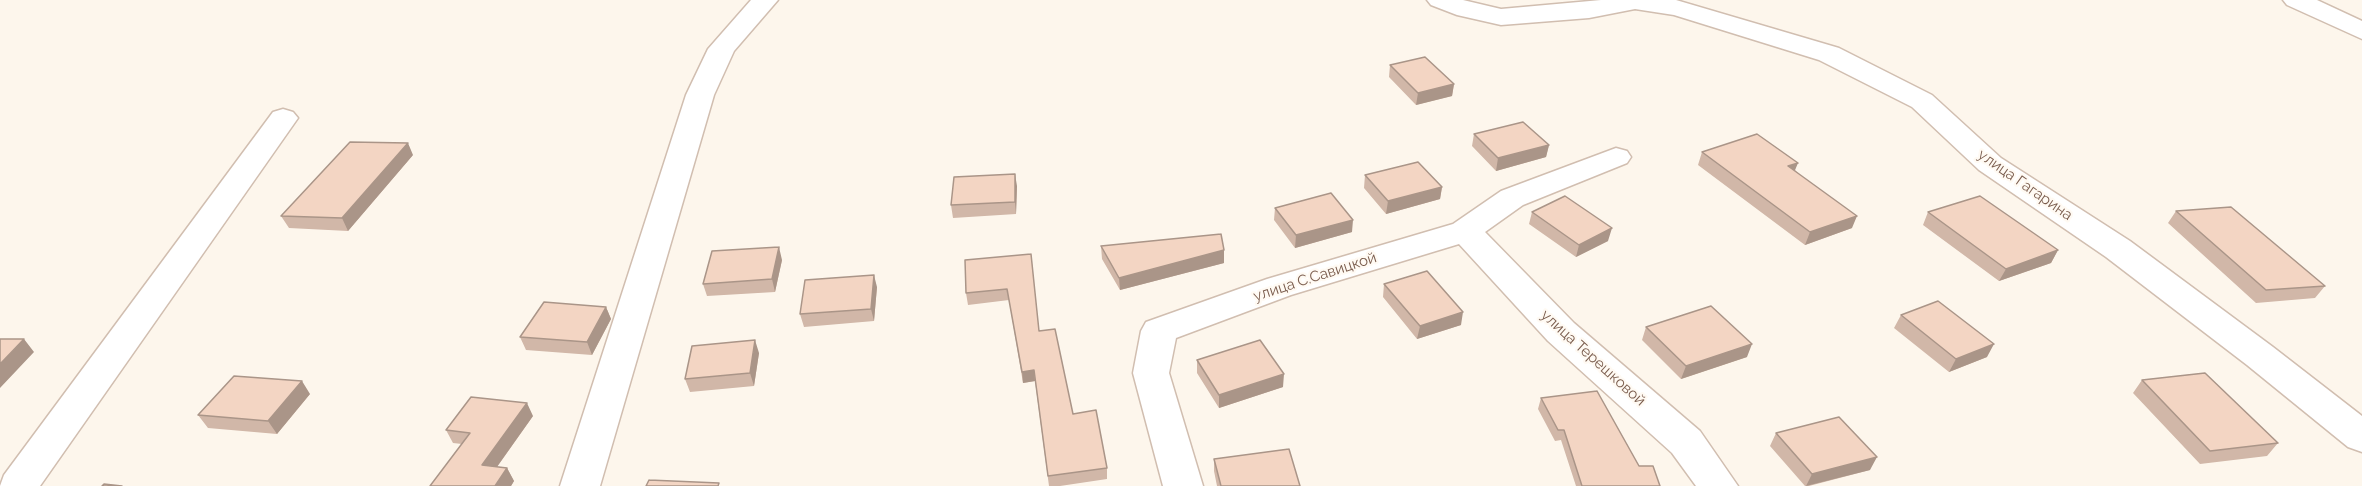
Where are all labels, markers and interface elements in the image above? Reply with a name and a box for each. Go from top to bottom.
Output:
street label: улица Гагарина [1974,146,2076,224]
street label: улица С.Савицкой [1251,249,1379,305]
street label: улица Терешковой [1537,306,1649,410]

